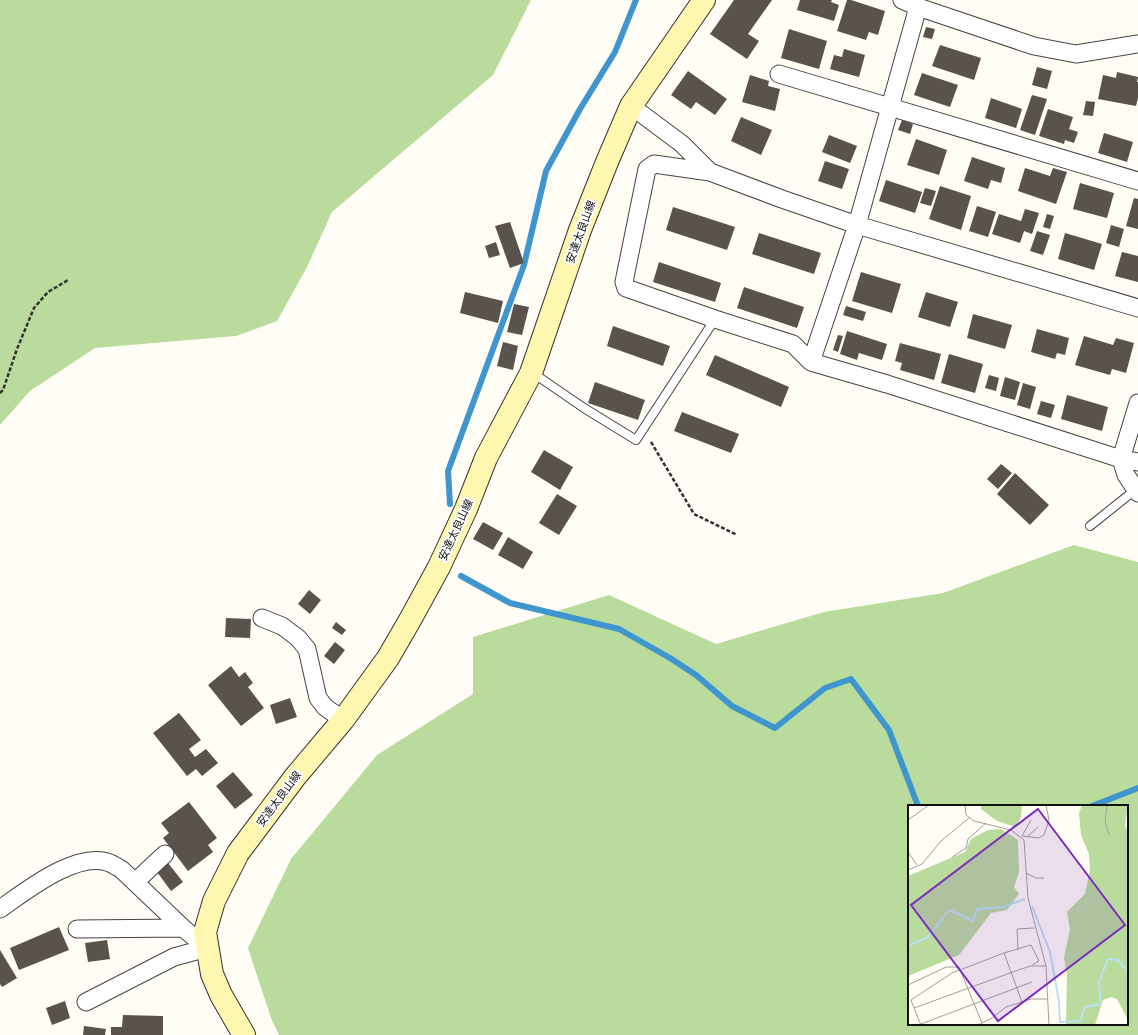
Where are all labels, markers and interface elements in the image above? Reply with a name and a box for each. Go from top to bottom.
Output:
street label: 安達太良山線 [564,199,598,265]
street label: 安達太良山線 [436,497,476,563]
street label: 安達太良山線 [254,769,304,829]
inset map [908,805,1128,1025]

